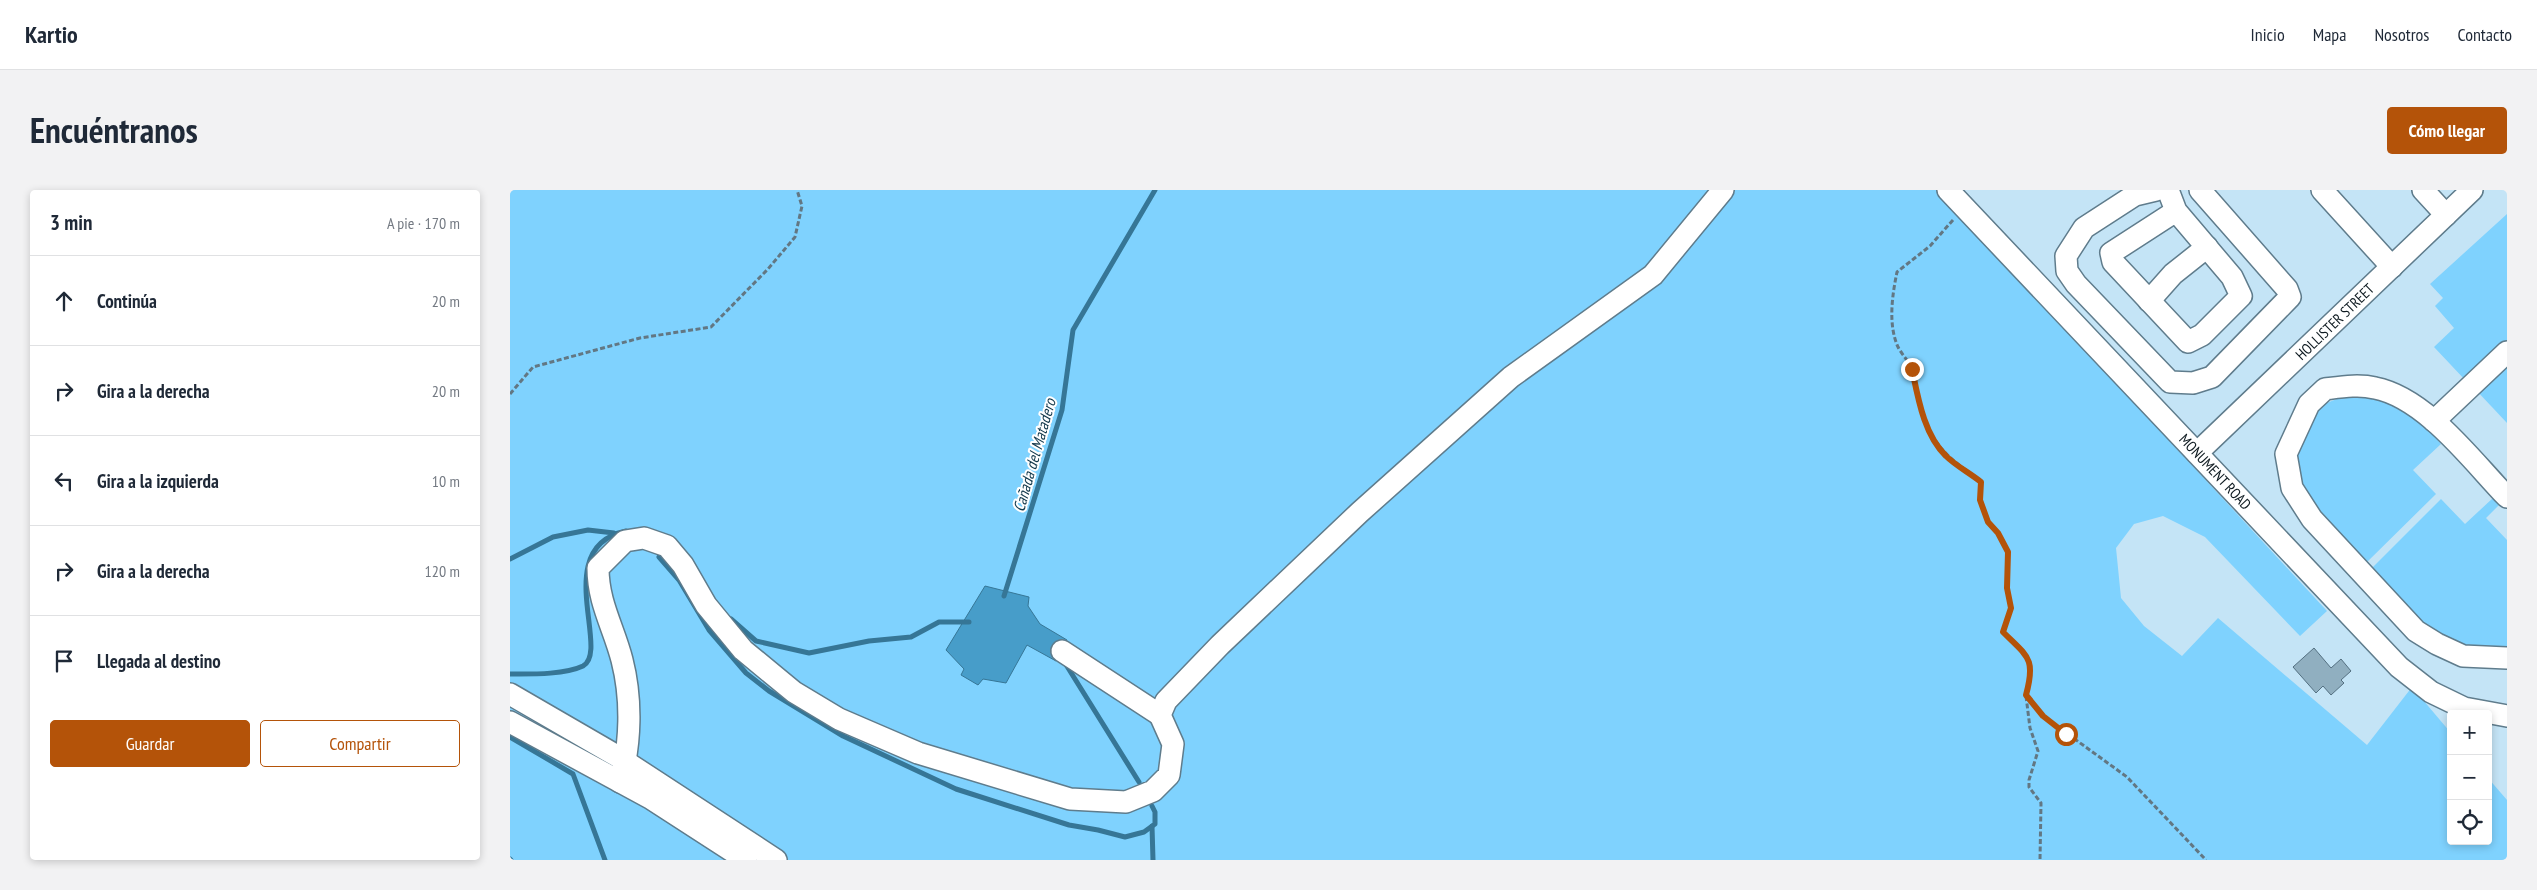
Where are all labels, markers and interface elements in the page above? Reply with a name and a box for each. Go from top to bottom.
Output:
text: Kartio [25,19,78,50]
text: Inicio [2251,23,2285,46]
text: Mapa [2313,23,2346,46]
text: Nosotros [2374,23,2429,46]
text: Contacto [2457,23,2512,46]
text: Encuéntranos [30,107,198,153]
button: Cómo llegar [2387,107,2507,154]
text: 3 min [50,209,92,236]
text: A pie · 170 m [387,213,460,233]
street label: HOLLISTER STREET [2291,279,2378,364]
icon: ahead [50,287,78,315]
text: Continúa [97,289,157,313]
text: 20 m [432,291,460,311]
route end [1901,358,1924,381]
icon: right [50,377,78,405]
text: Gira a la derecha [97,379,210,403]
text: 20 m [432,381,460,401]
water label: Cañada del Matadero [1008,395,1060,514]
street label: MONUMENT ROAD [2175,430,2255,514]
icon: left [50,467,78,495]
text: Gira a la izquierda [97,469,219,493]
text: 10 m [432,471,460,491]
icon: right [50,557,78,585]
text: Gira a la derecha [97,559,210,583]
text: 120 m [425,561,460,581]
icon: arrive [50,647,78,675]
text: Llegada al destino [97,649,221,673]
map controls [2447,710,2492,845]
button: + [2447,710,2492,755]
button: Guardar [50,720,250,767]
button: Compartir [260,720,460,767]
route start [2055,723,2078,746]
button: − [2447,755,2492,800]
button: locate [2447,800,2492,845]

